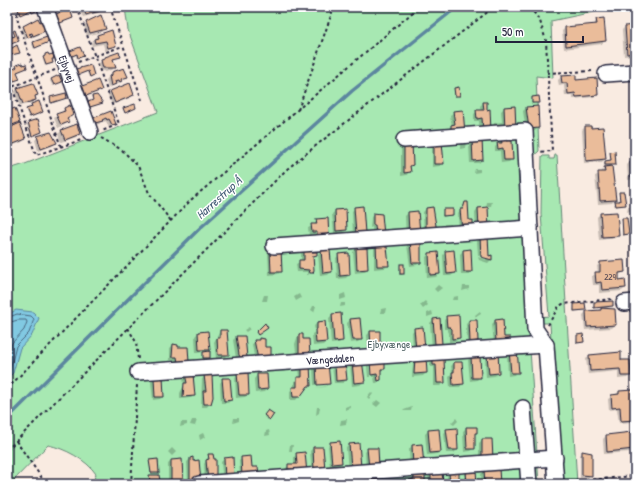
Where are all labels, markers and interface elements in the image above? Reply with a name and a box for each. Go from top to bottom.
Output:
scale bar [496,18,583,44]
text: 50 m [502,23,523,40]
street label: Ejbyvej [56,53,78,85]
water label: Harrestrup Å [192,172,246,223]
house number: 229 [604,271,617,283]
park label: Ejbyvænge [368,337,411,351]
street label: Vængedalen [305,350,355,368]

